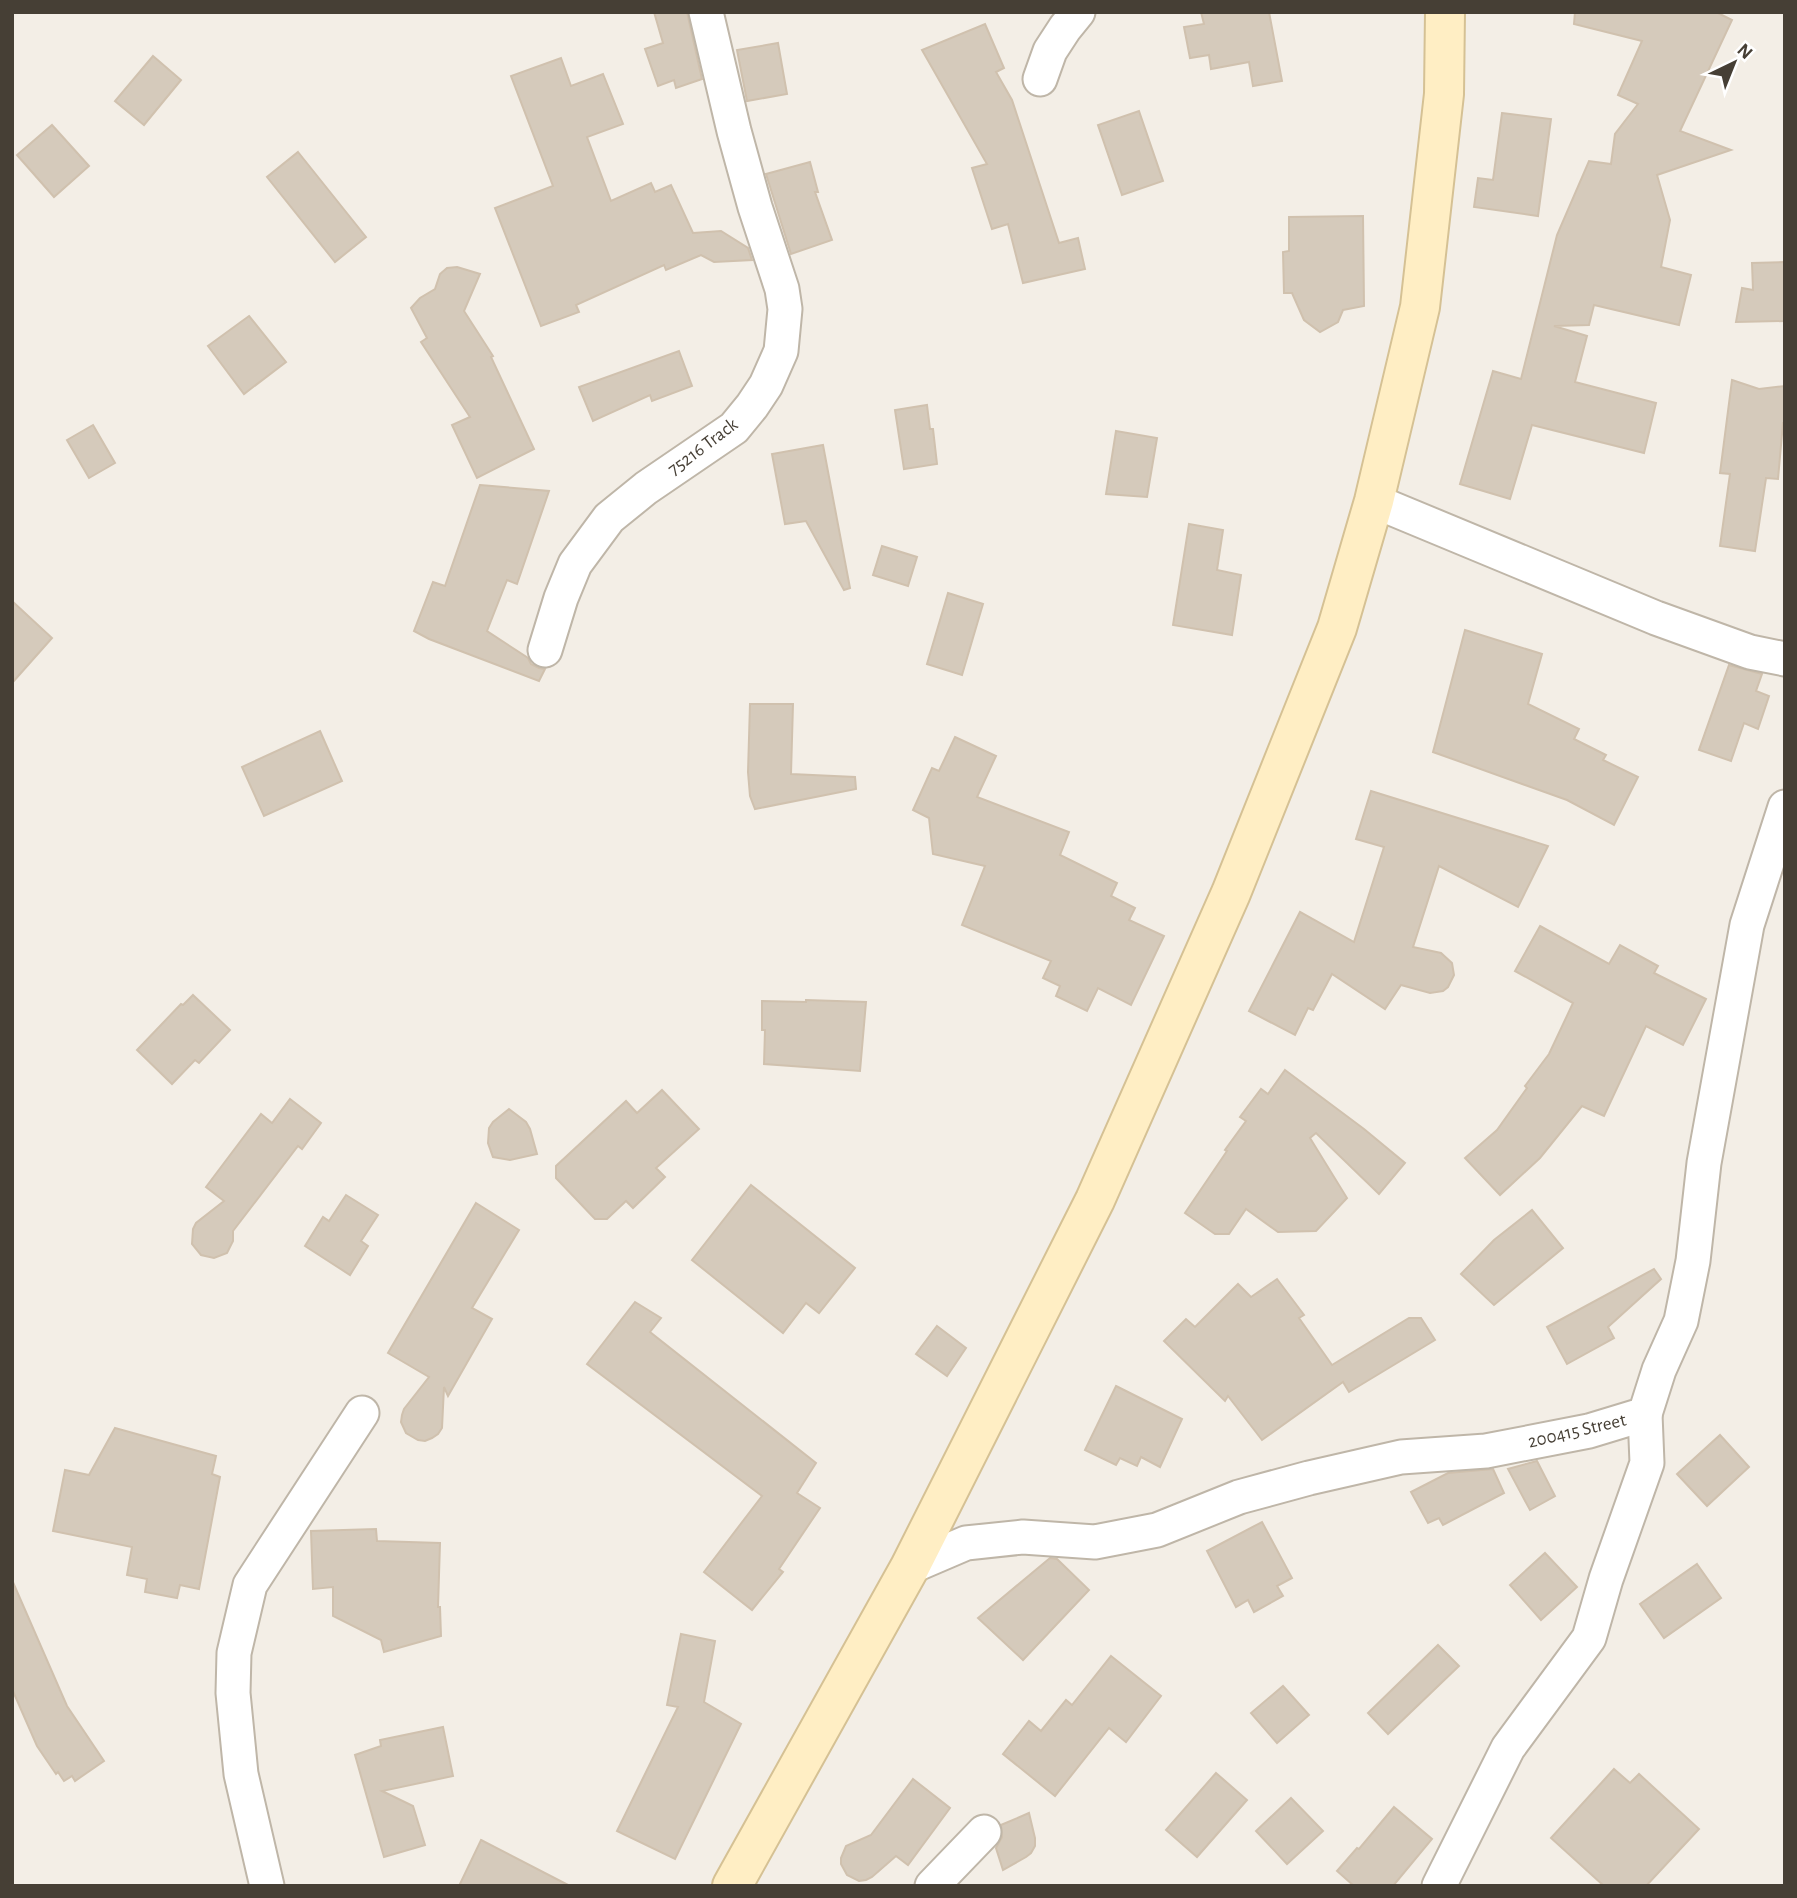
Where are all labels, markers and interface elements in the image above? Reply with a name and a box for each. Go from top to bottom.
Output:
north arrow [1699,28,1769,98]
text: N [1733,40,1756,63]
street label: 75216 Track [665,415,742,479]
street label: 200415 Street [1526,1410,1628,1452]

